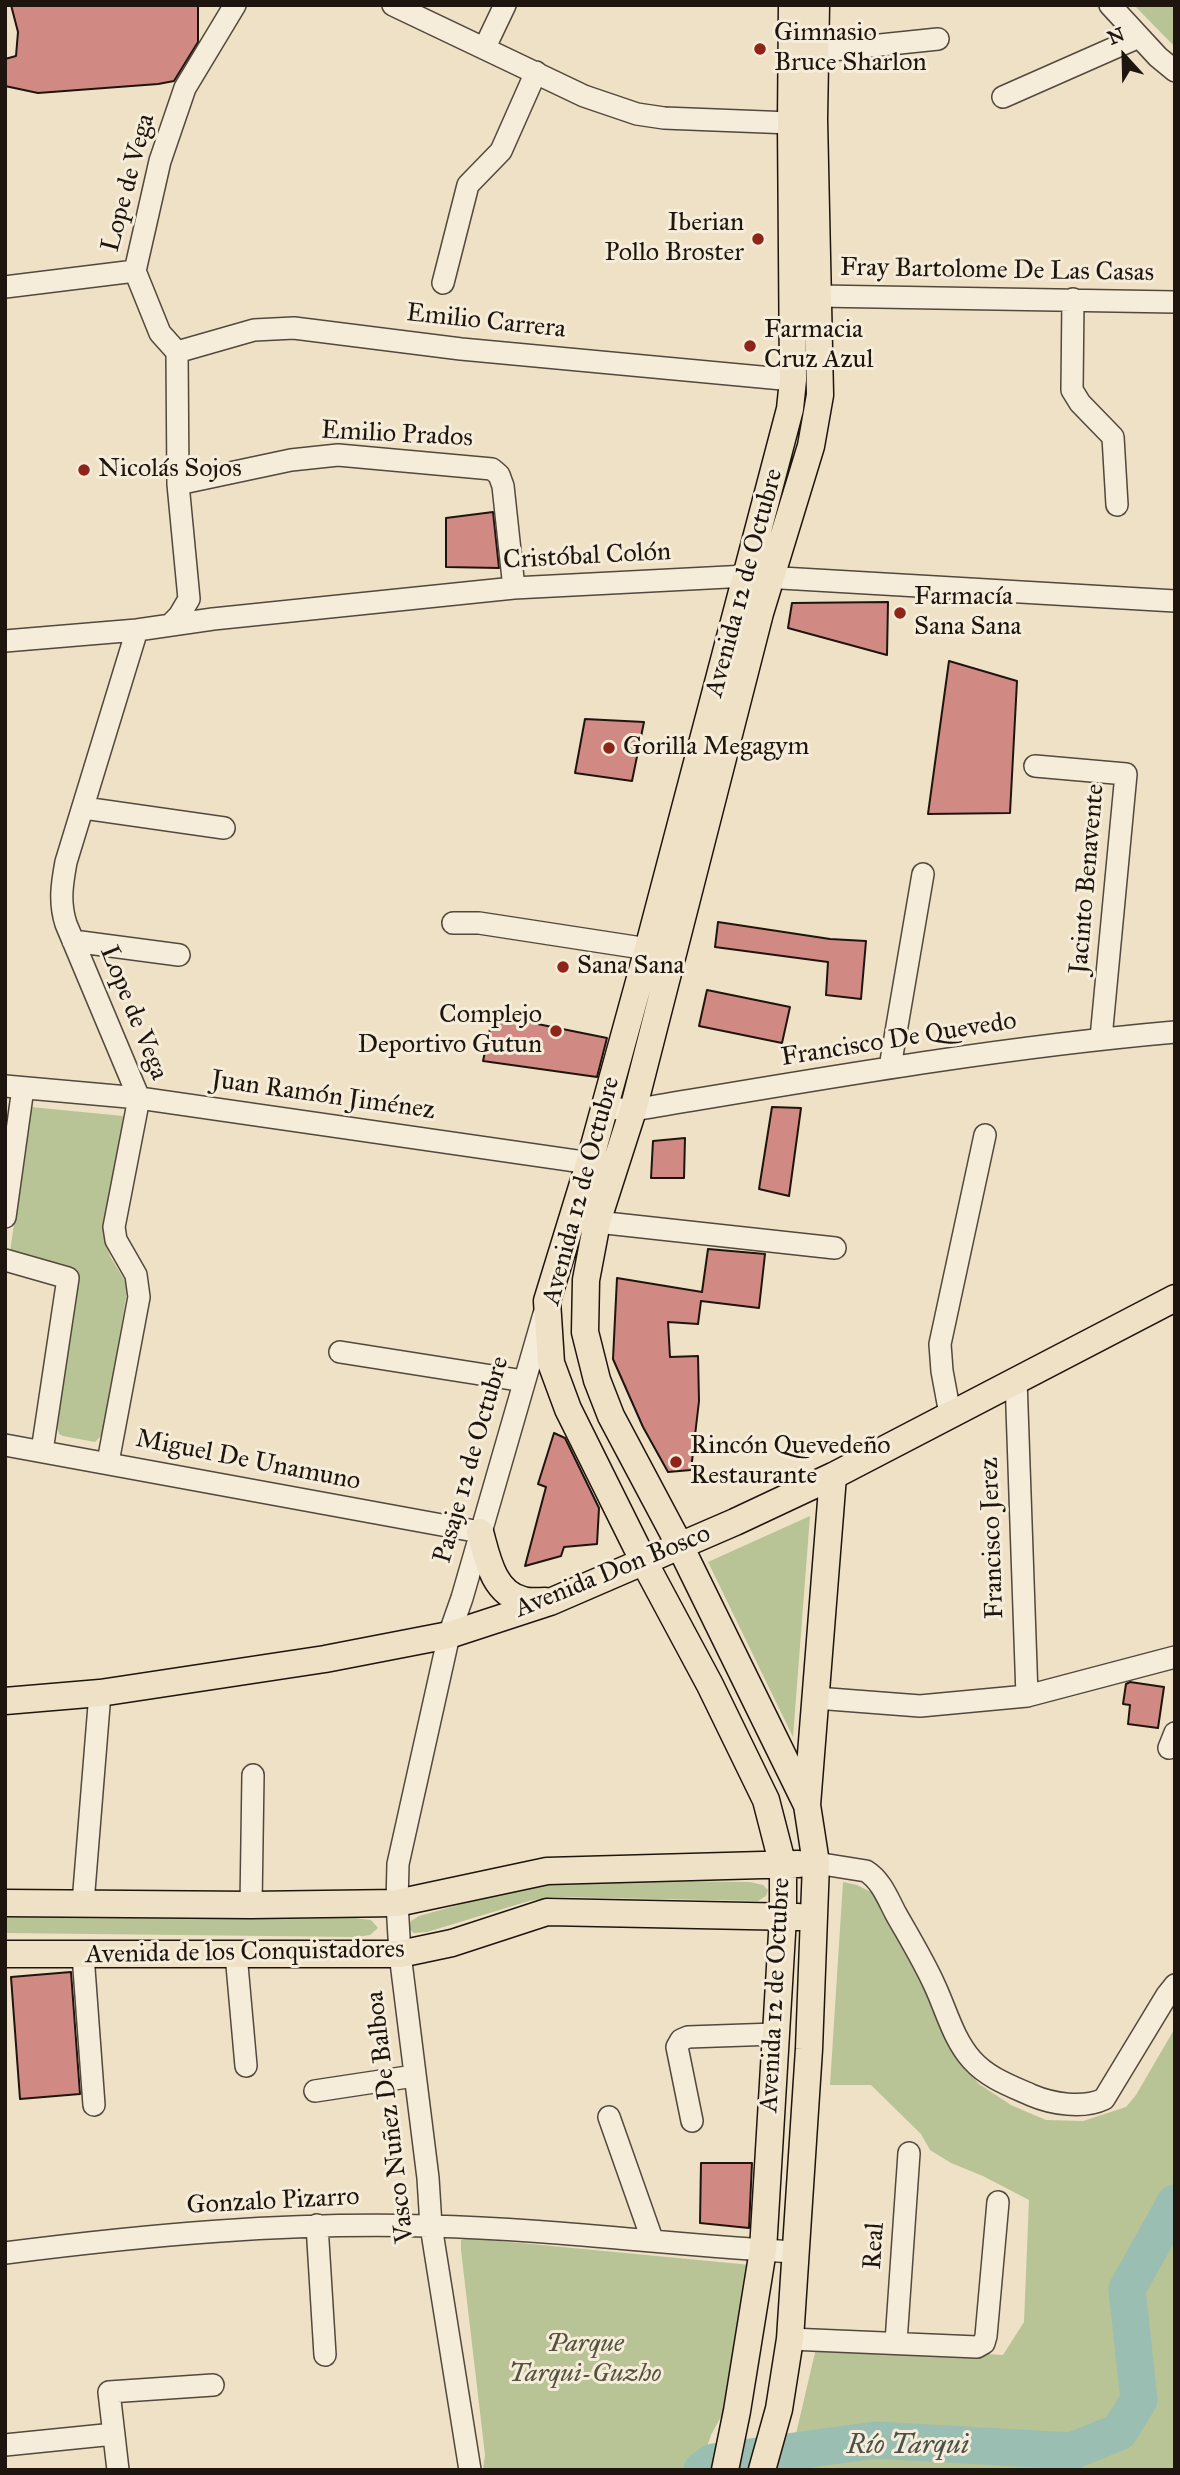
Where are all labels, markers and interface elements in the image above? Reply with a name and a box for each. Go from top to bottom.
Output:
place label: Gimnasio Bruce Sharlon [774,18,927,80]
north arrow [1089,21,1159,91]
text: N [1104,22,1128,50]
marker: Gimnasio Bruce Sharlon [752,41,768,57]
street label: Lope de Vega [96,111,162,255]
place label: Iberian Pollo Broster [604,208,744,270]
marker: Iberian Pollo Broster [750,231,766,247]
street label: Fray Bartolome De Las Casas [840,253,1154,289]
street label: Emilio Carrera [405,298,567,346]
place label: Farmacia Cruz Azul [764,315,873,376]
marker: Farmacia Cruz Azul [742,338,758,354]
street label: Emilio Prados [320,415,474,455]
place label: Nicolás Sojos [98,454,242,486]
marker: Nicolás Sojos [76,462,92,478]
street label: Avenida 12 de Octubre [700,465,790,701]
street label: Cristóbal Colón [502,537,672,577]
place label: Farmacía Sana Sana [914,582,1022,644]
marker: Farmacía Sana Sana [892,605,908,621]
place label: Gorilla Megagym [623,732,809,764]
marker: Gorilla Megagym [601,740,617,756]
street label: Jacinto Benavente [1064,783,1112,975]
street label: Lope de Vega [92,942,174,1084]
place label: Sana Sana [577,951,685,983]
marker: Sana Sana [555,959,571,975]
place label: Complejo Deportivo Gutun [357,1000,542,1062]
street label: Francisco De Quevedo [779,1006,1019,1074]
marker: Complejo Deportivo Gutun [548,1023,564,1039]
street label: Juan Ramón Jiménez [209,1065,437,1127]
street label: Avenida 12 de Octubre [537,1073,627,1309]
street label: Pasaje 12 de Octubre [428,1353,516,1567]
street label: Miguel De Unamuno [133,1424,363,1498]
place label: Rincón Quevedeño Restaurante [690,1431,891,1492]
marker: Rincón Quevedeño Restaurante [668,1454,684,1470]
street label: Francisco Jerez [975,1457,1011,1619]
street label: Avenida Don Bosco [511,1519,715,1625]
street label: Avenida 12 de Octubre [754,1877,798,2113]
street label: Avenida de los Conquistadores [85,1935,405,1971]
street label: Vasco Nuñez De Balboa [360,1989,422,2245]
street label: Gonzalo Pizarro [186,2182,360,2222]
street label: Real [858,2221,892,2271]
park label: Parque Tarqui-Guzho [509,2329,661,2390]
water label: Río Tarqui [847,2429,969,2463]

